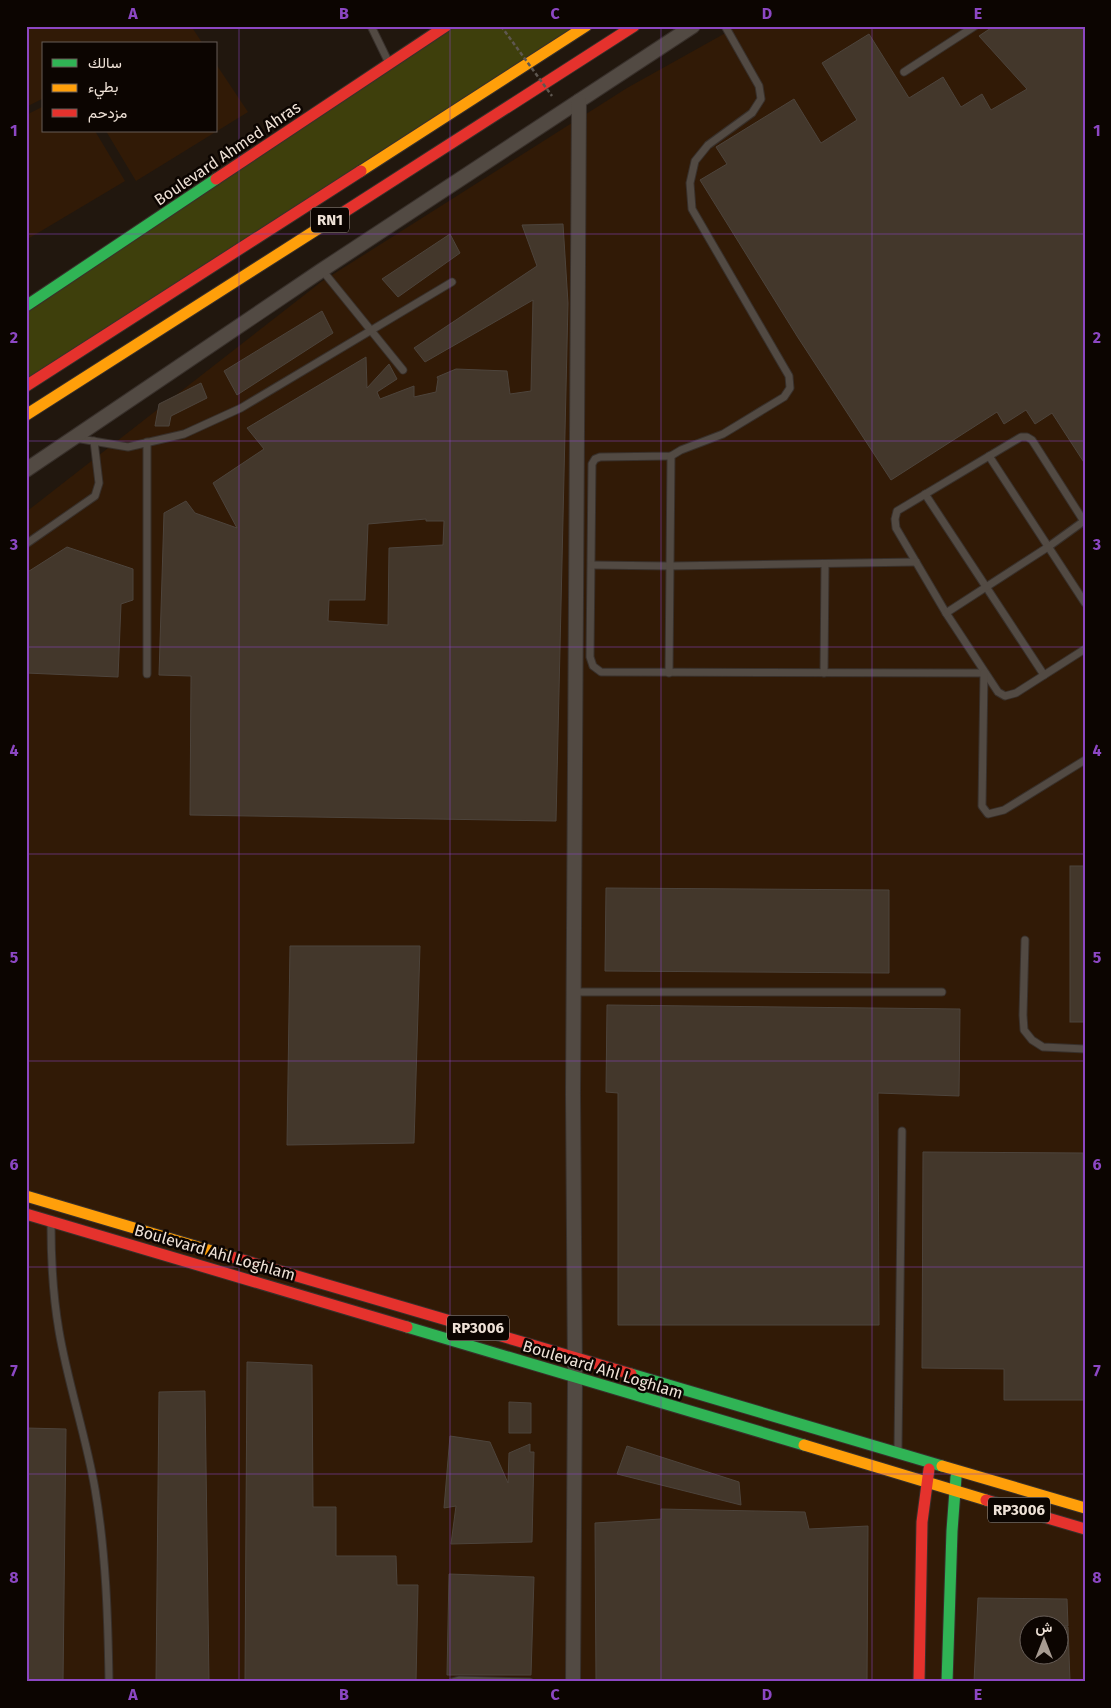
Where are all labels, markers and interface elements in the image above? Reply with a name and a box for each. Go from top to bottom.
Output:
text: A [127,4,138,23]
text: B [339,4,349,23]
text: C [550,4,560,23]
text: D [762,4,772,23]
text: E [974,4,982,23]
legend [42,42,218,132]
text: سالك [88,54,122,72]
text: بطيء [88,78,118,100]
street label: Boulevard Ahmed Ahras [150,97,304,210]
text: مزدحم [88,104,127,123]
text: 1 [10,121,18,140]
text: 1 [1093,121,1101,140]
road number: RN1 [311,208,349,232]
text: 2 [10,328,18,347]
text: 2 [1093,328,1101,347]
text: 3 [9,535,18,554]
text: 3 [1092,535,1101,554]
text: 4 [9,741,19,760]
text: 4 [1092,741,1102,760]
text: 5 [10,948,19,967]
text: 5 [1093,948,1102,967]
text: 6 [9,1155,19,1174]
text: 6 [1092,1155,1102,1174]
street label: Boulevard Ahl Loghlam [132,1220,298,1285]
road number: RP3006 [447,1316,509,1340]
street label: Boulevard Ahl Loghlam [520,1336,685,1403]
text: 7 [10,1361,18,1380]
text: 7 [1093,1361,1101,1380]
road number: RP3006 [988,1498,1050,1522]
text: 8 [9,1568,19,1587]
text: 8 [1092,1568,1102,1587]
north arrow [1018,1616,1068,1666]
text: ش [1036,1619,1053,1636]
text: A [127,1685,138,1704]
text: B [339,1685,349,1704]
text: C [550,1685,560,1704]
text: D [762,1685,772,1704]
text: E [974,1685,982,1704]

